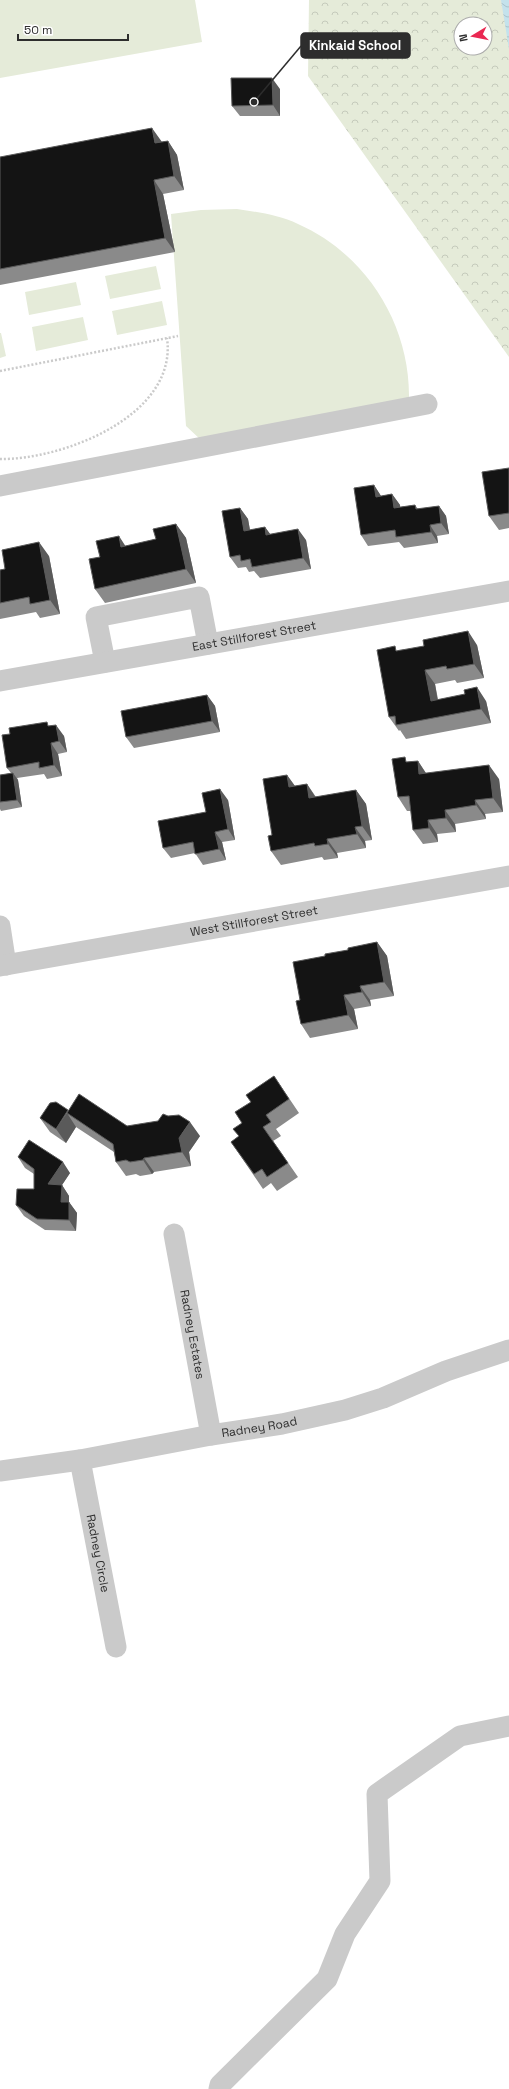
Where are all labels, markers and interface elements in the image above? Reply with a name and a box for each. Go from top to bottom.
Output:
scale bar [18,16,128,42]
north arrow [453,16,493,56]
text: 50 m [24,22,52,38]
callout: Kinkaid School [301,33,410,58]
text: N [456,33,471,43]
text: Kinkaid School [309,37,401,54]
street label: East Stillforest Street [191,617,317,655]
street label: West Stillforest Street [189,902,319,940]
street label: Radney Estates [176,1288,209,1380]
street label: Radney Road [220,1413,299,1441]
street label: Radney Circle [83,1513,113,1594]

